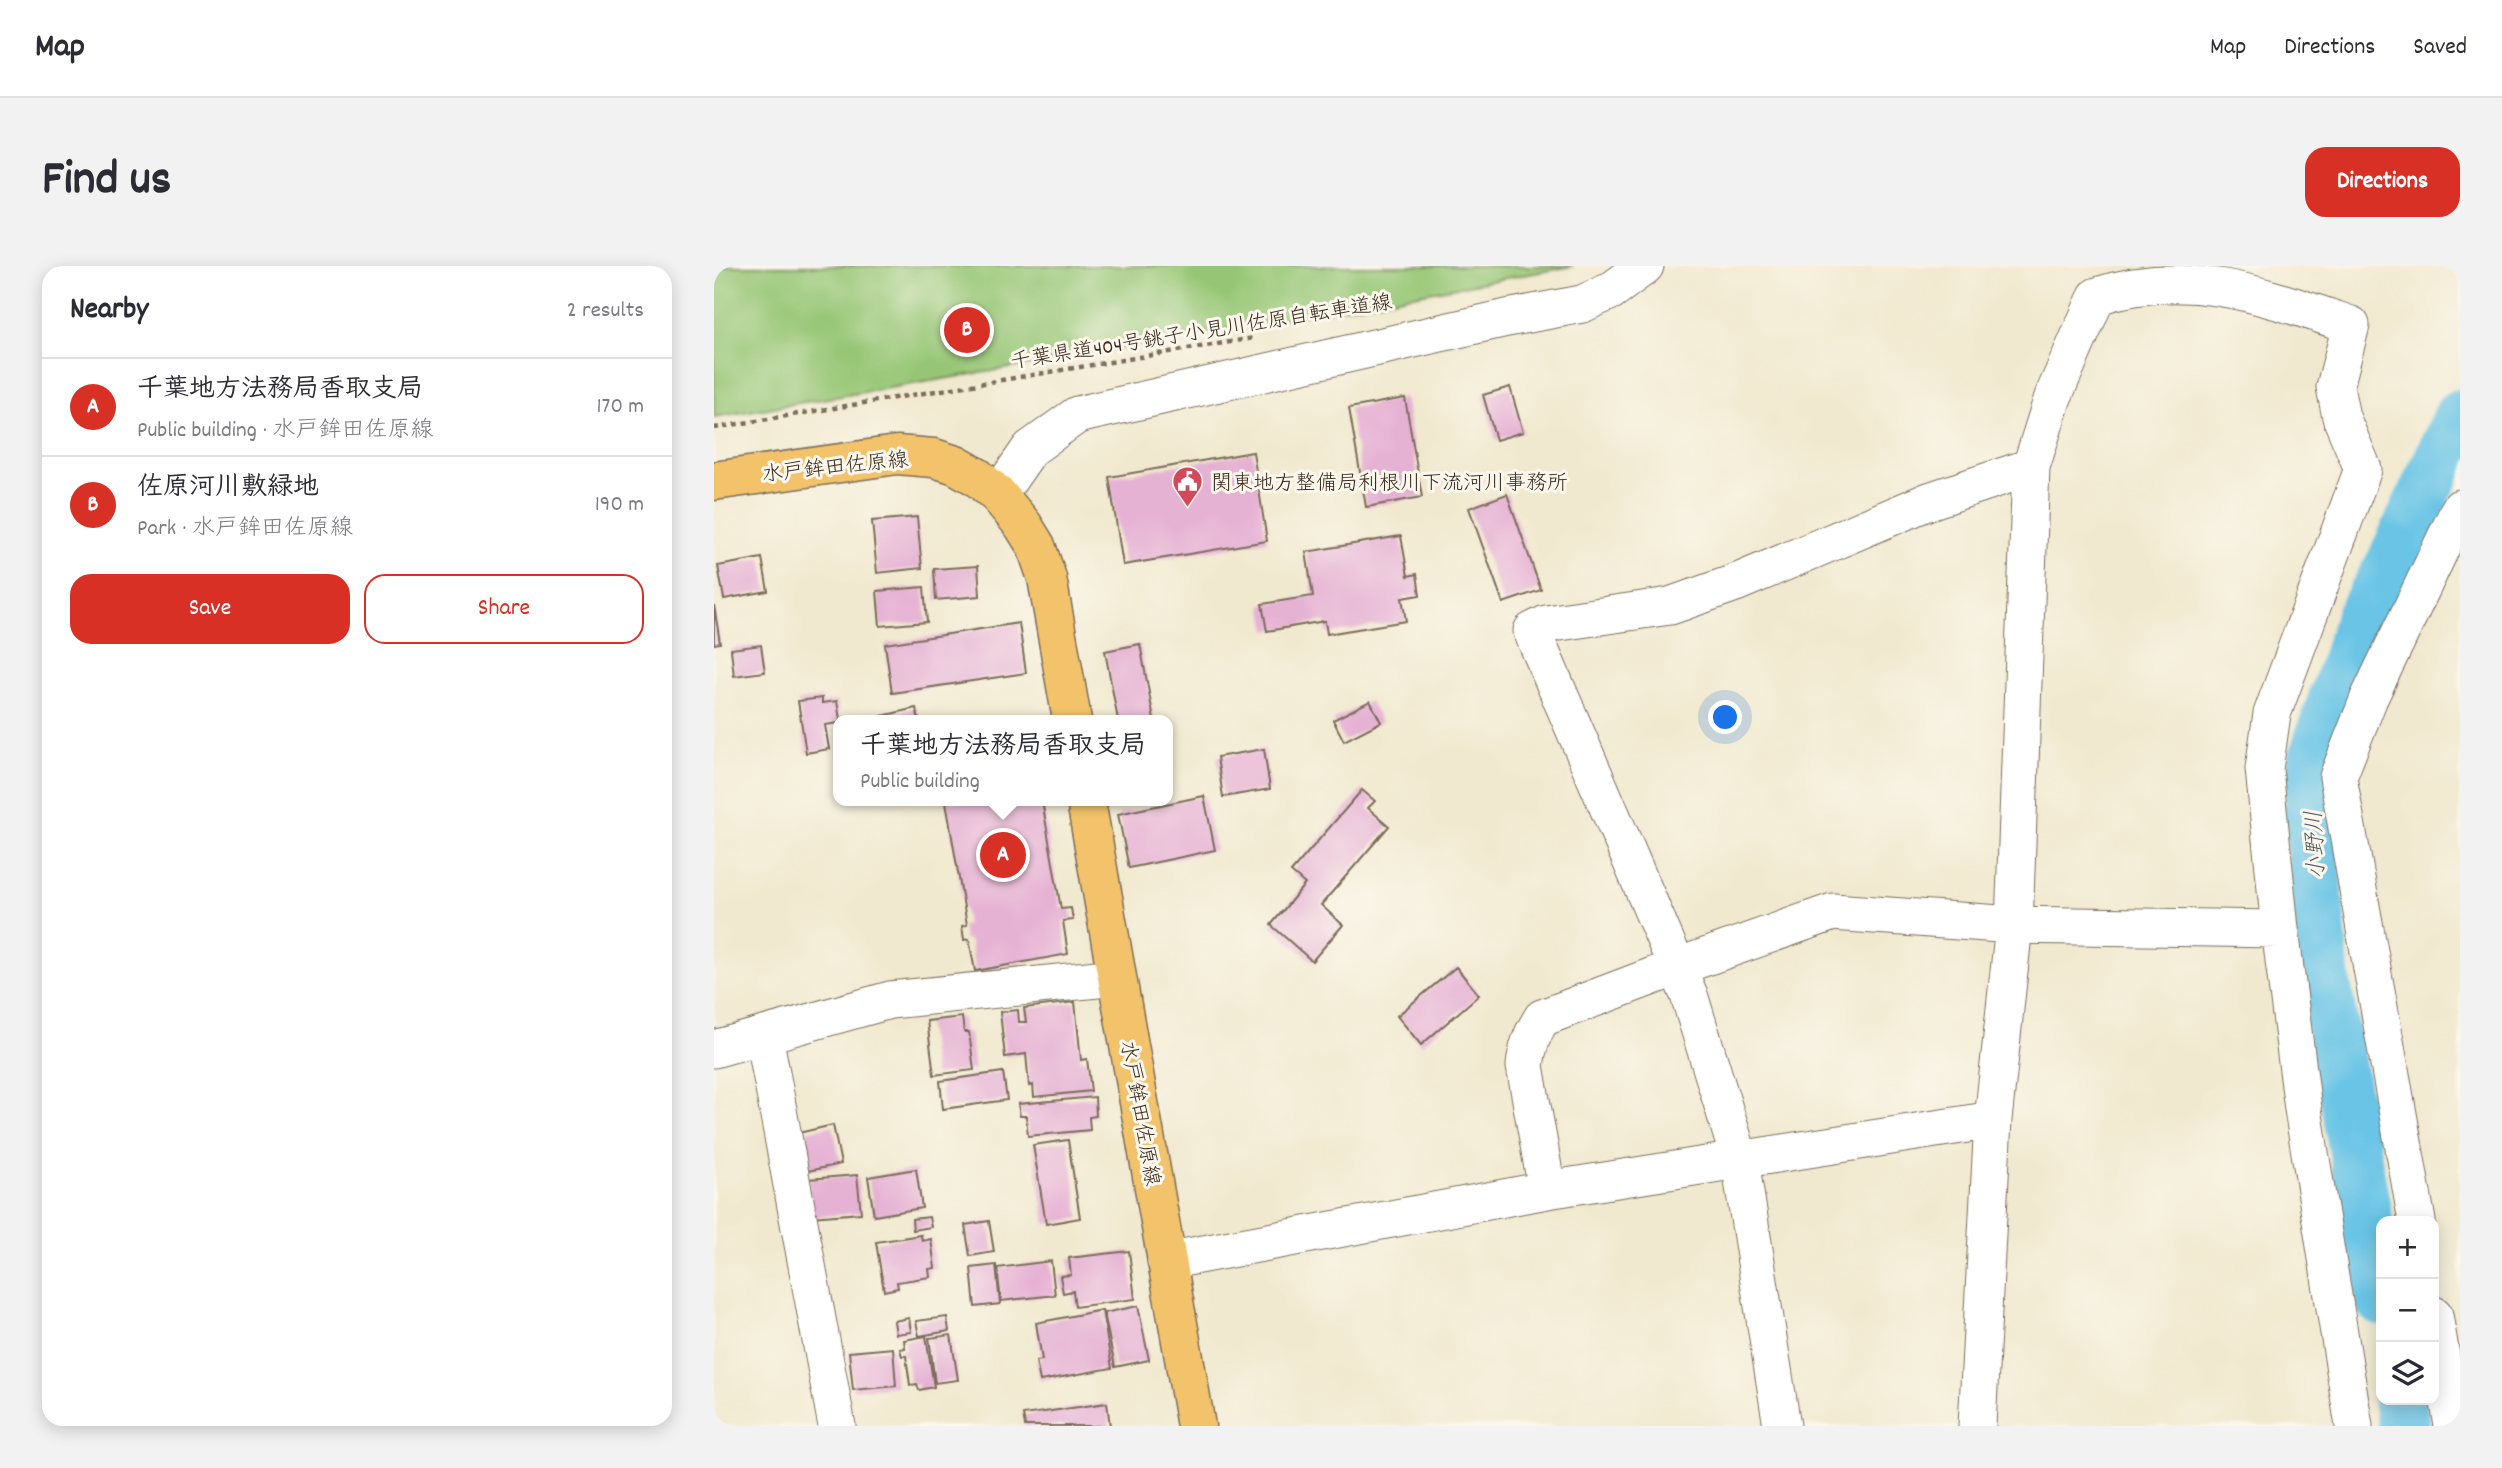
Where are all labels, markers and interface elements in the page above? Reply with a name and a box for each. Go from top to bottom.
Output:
text: Map [35,25,85,72]
text: Map [2210,31,2246,65]
text: Directions [2284,31,2375,65]
text: Saved [2413,31,2467,65]
text: Find us [42,147,171,217]
button: Directions [2305,147,2460,217]
street label: 千葉県道404号銚子小見川佐原自転車道線 [1009,289,1394,379]
text: Nearby [70,290,148,333]
text: 2 results [567,295,644,328]
pin: B [944,304,990,356]
text: 千葉地方法務局香取支局 [137,372,423,409]
text: A [87,391,99,424]
text: 170 m [597,391,644,424]
text: Public building · 水戸鉾田佐原線 [137,415,434,448]
street label: 水戸鉾田佐原線 [761,446,910,492]
public building icon: 関東地方整備局利根川下流河川事務所 [1171,465,1205,509]
text: 佐原河川敷緑地 [137,470,319,507]
place label: 関東地方整備局利根川下流河川事務所 [1211,470,1568,500]
text: B [88,489,98,522]
text: 190 m [595,489,644,522]
text: Park · 水戸鉾田佐原線 [137,513,353,546]
button: Save [70,574,350,644]
button: Share [364,574,644,644]
your location [1708,700,1742,734]
popup [833,715,1173,806]
text: 千葉地方法務局香取支局 [860,729,1146,766]
text: Public building [860,766,980,799]
water label: 小野川 [2299,810,2336,880]
pin: A [980,829,1026,881]
street label: 水戸鉾田佐原線 [1111,1039,1166,1189]
map controls [2376,1216,2439,1405]
button: + [2376,1216,2439,1279]
button: − [2376,1279,2439,1342]
button: layers [2376,1342,2439,1405]

